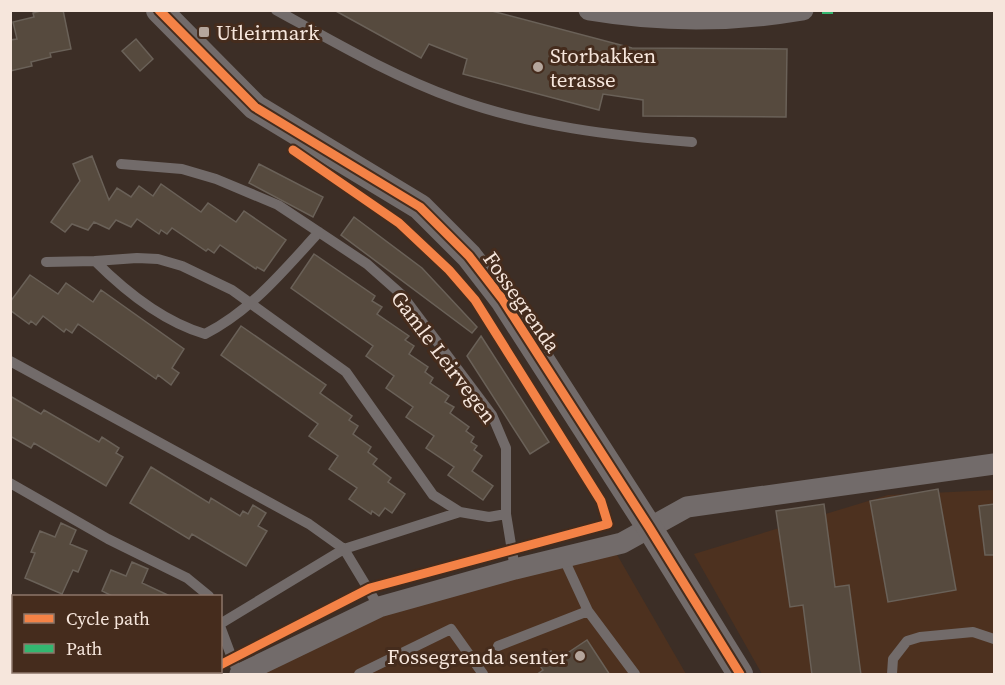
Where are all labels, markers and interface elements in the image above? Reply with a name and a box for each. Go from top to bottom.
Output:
place label: Utleirmark [216,18,320,47]
marker: Utleirmark [197,25,211,39]
place label: Storbakken terasse [550,41,657,94]
marker: Storbakken terasse [531,60,545,74]
street label: Fossegrenda [477,246,568,359]
street label: Gamle Leirvegen [384,285,504,430]
legend [12,595,222,673]
text: Cycle path [66,606,150,631]
text: Path [66,636,103,661]
place label: Fossegrenda senter [387,642,568,671]
marker: Fossegrenda senter [573,649,587,663]

